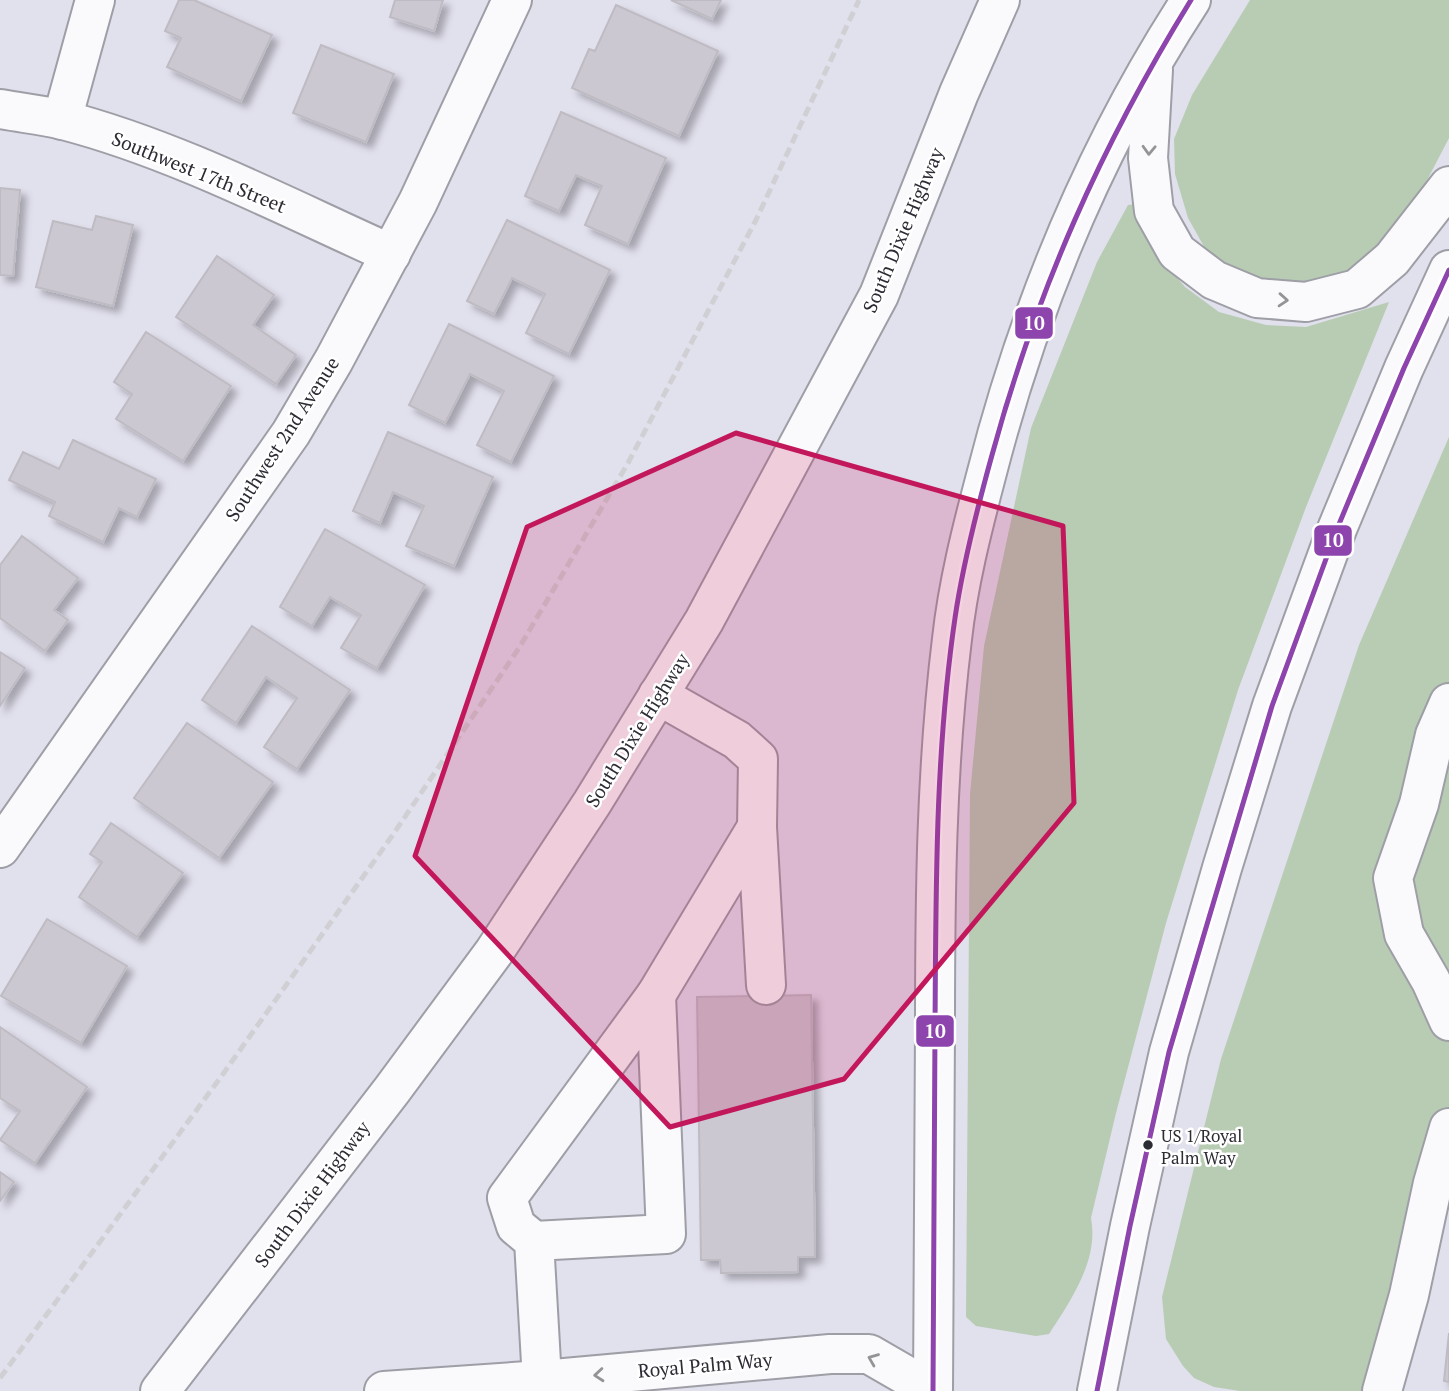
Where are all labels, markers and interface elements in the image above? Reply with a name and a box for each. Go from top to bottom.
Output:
street label: Southwest 17th Street [108,125,290,218]
street label: South Dixie Highway [856,143,949,316]
one-way arrow [1141,145,1156,156]
one-way arrow [1278,292,1289,307]
line badge: 10 [1014,306,1054,340]
text: 10 [1023,310,1045,335]
street label: Southwest 2nd Avenue [219,352,344,526]
line badge: 10 [1313,524,1353,557]
text: 10 [1322,527,1344,552]
street label: South Dixie Highway [579,648,694,811]
line badge: 10 [915,1014,955,1048]
text: 10 [924,1018,946,1043]
street label: South Dixie Highway [248,1115,375,1272]
place label: US 1/Royal Palm Way [1161,1124,1242,1169]
marker: US 1/Royal Palm Way [1141,1138,1155,1152]
street label: Royal Palm Way [637,1346,774,1383]
one-way arrow [868,1353,880,1367]
one-way arrow [593,1367,604,1382]

